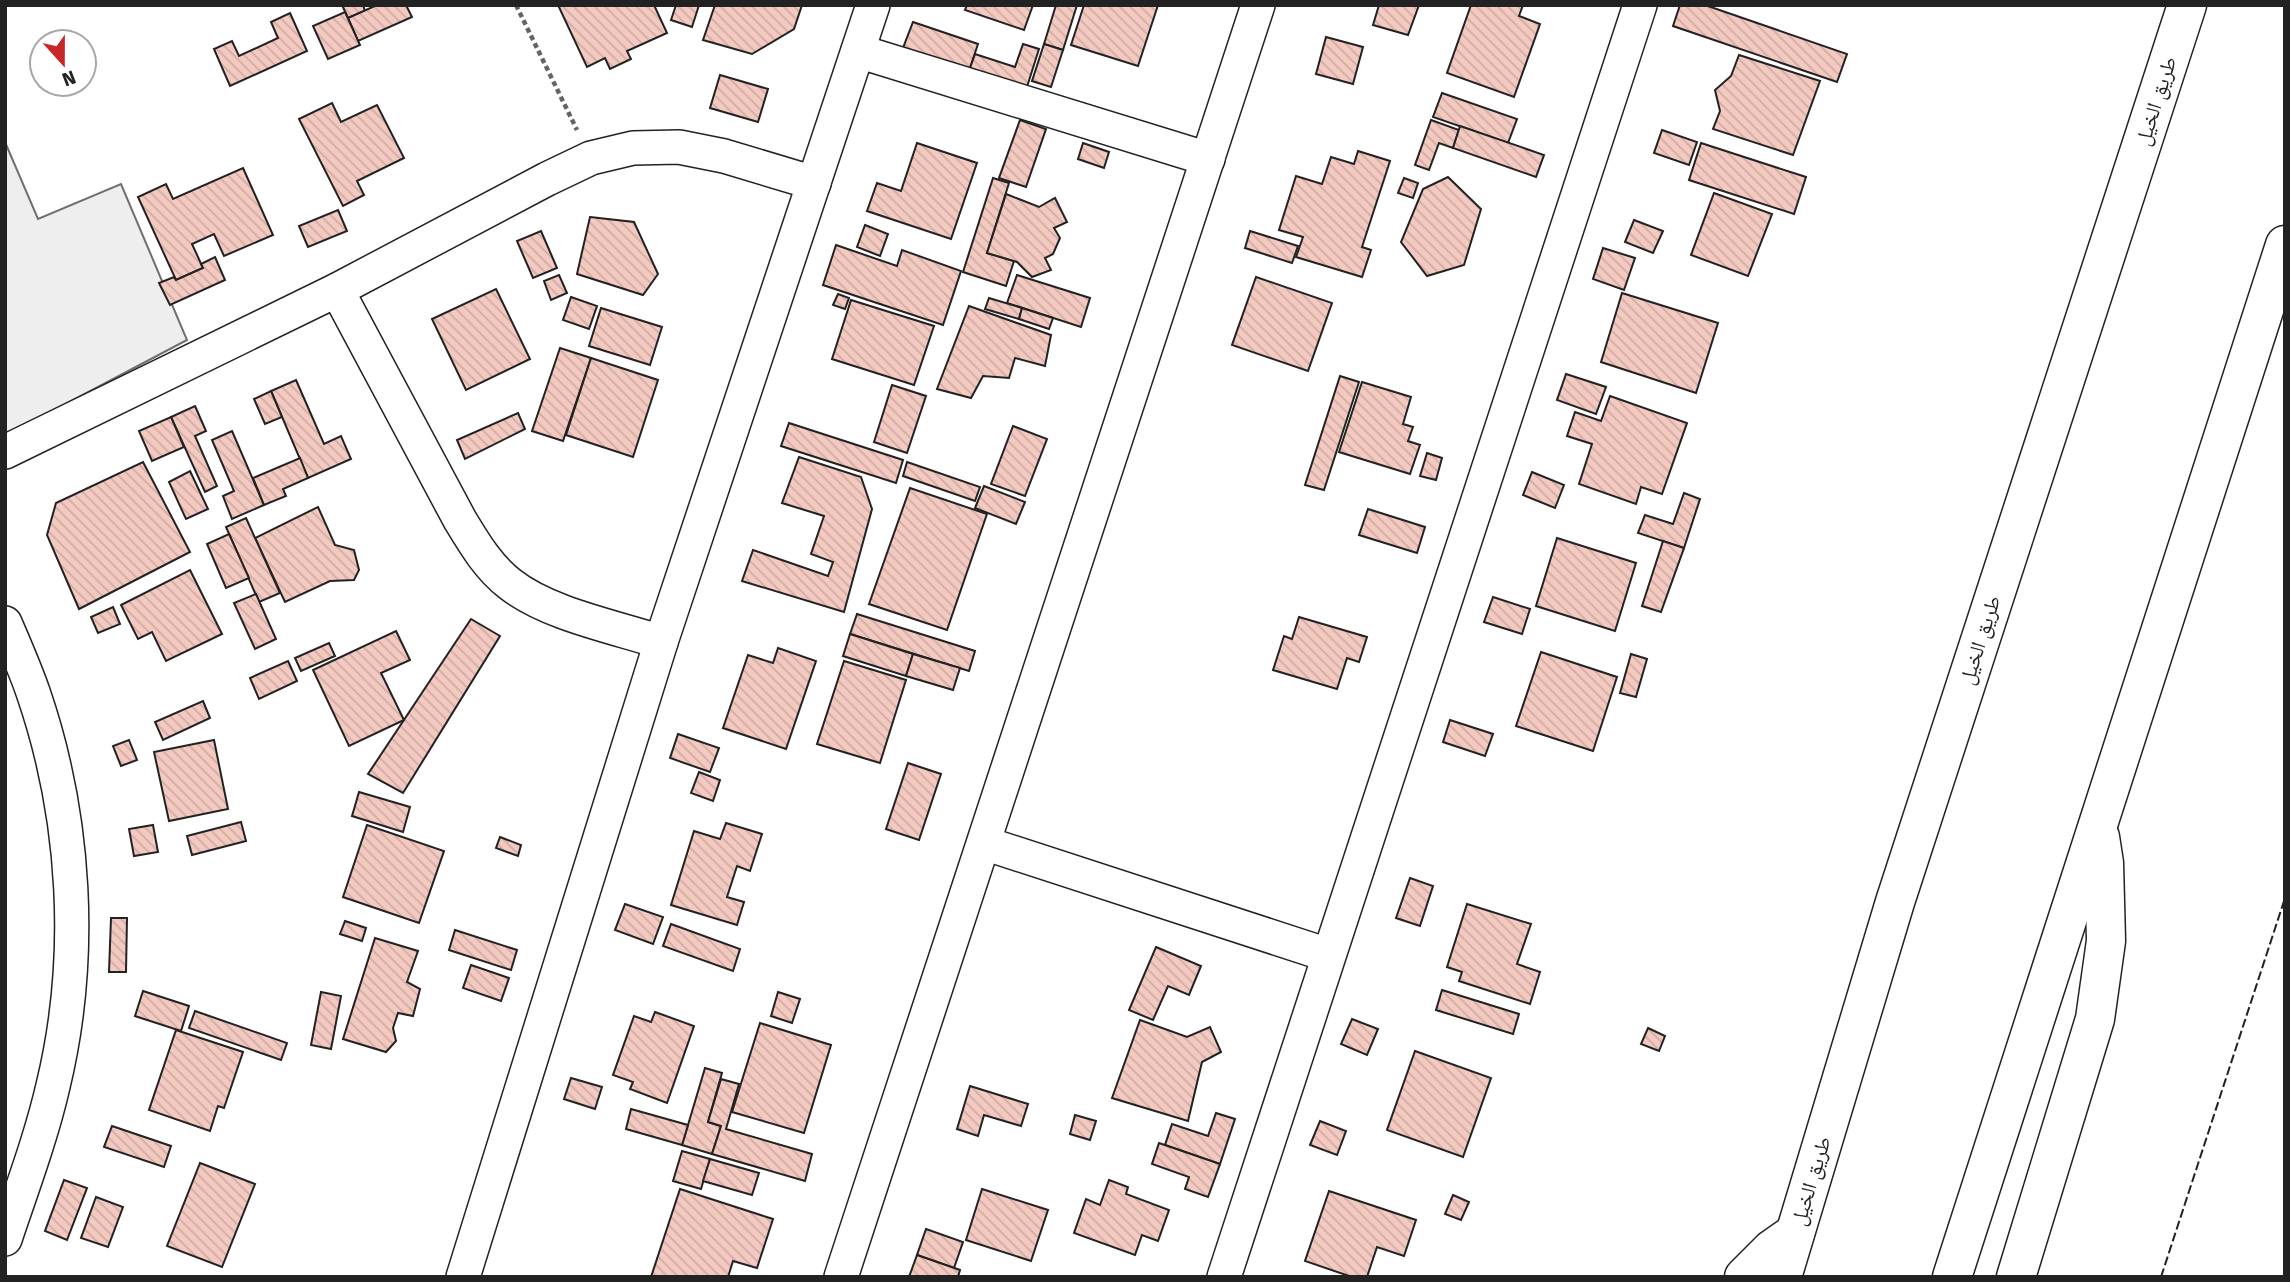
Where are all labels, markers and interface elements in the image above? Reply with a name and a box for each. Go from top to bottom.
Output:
north arrow [28,28,98,98]
street label: طريق الخيل [2129,53,2183,149]
text: N [59,65,79,91]
street label: طريق الخيل [1953,592,2007,688]
street label: طريق الخيل [1785,1133,1837,1229]

